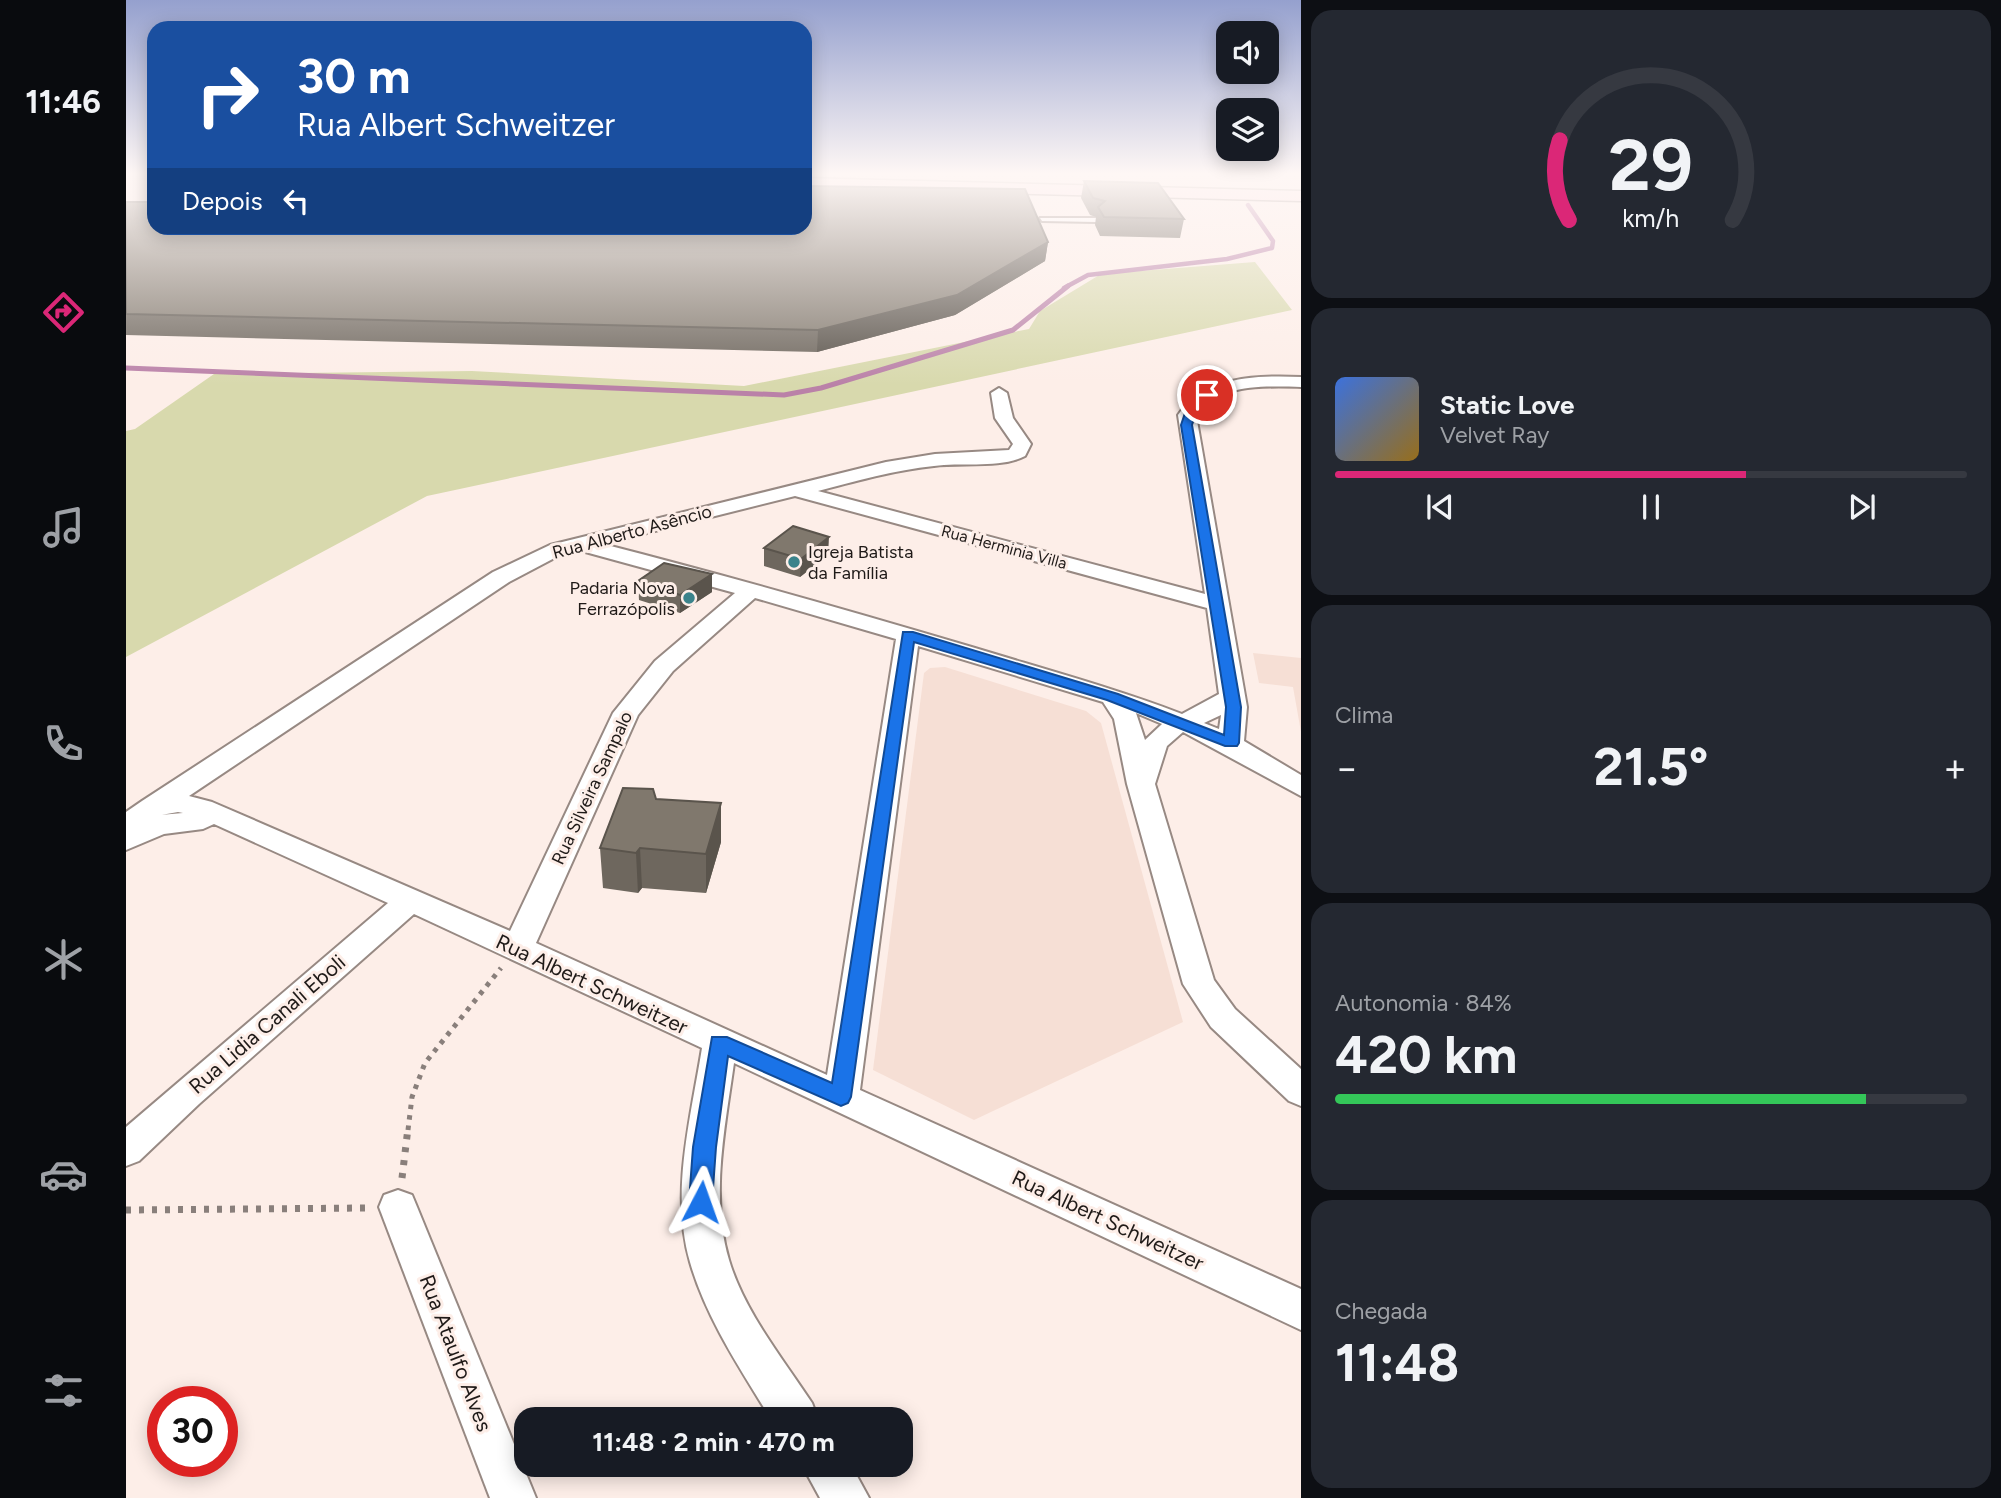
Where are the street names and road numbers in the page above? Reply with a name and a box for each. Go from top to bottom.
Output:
street label: Rua Alberto Asêncio [550,500,714,564]
street label: Rua Herminia Villa [939,521,1069,573]
street label: Rua Silveira Sampalo [547,708,637,868]
street label: Rua Albert Schweitzer [492,929,692,1039]
street label: Rua Lidia Canali Eboli [184,949,350,1099]
street label: Rua Albert Schweitzer [1008,1165,1208,1275]
street label: Rua Ataulfo Alves [415,1271,497,1435]

